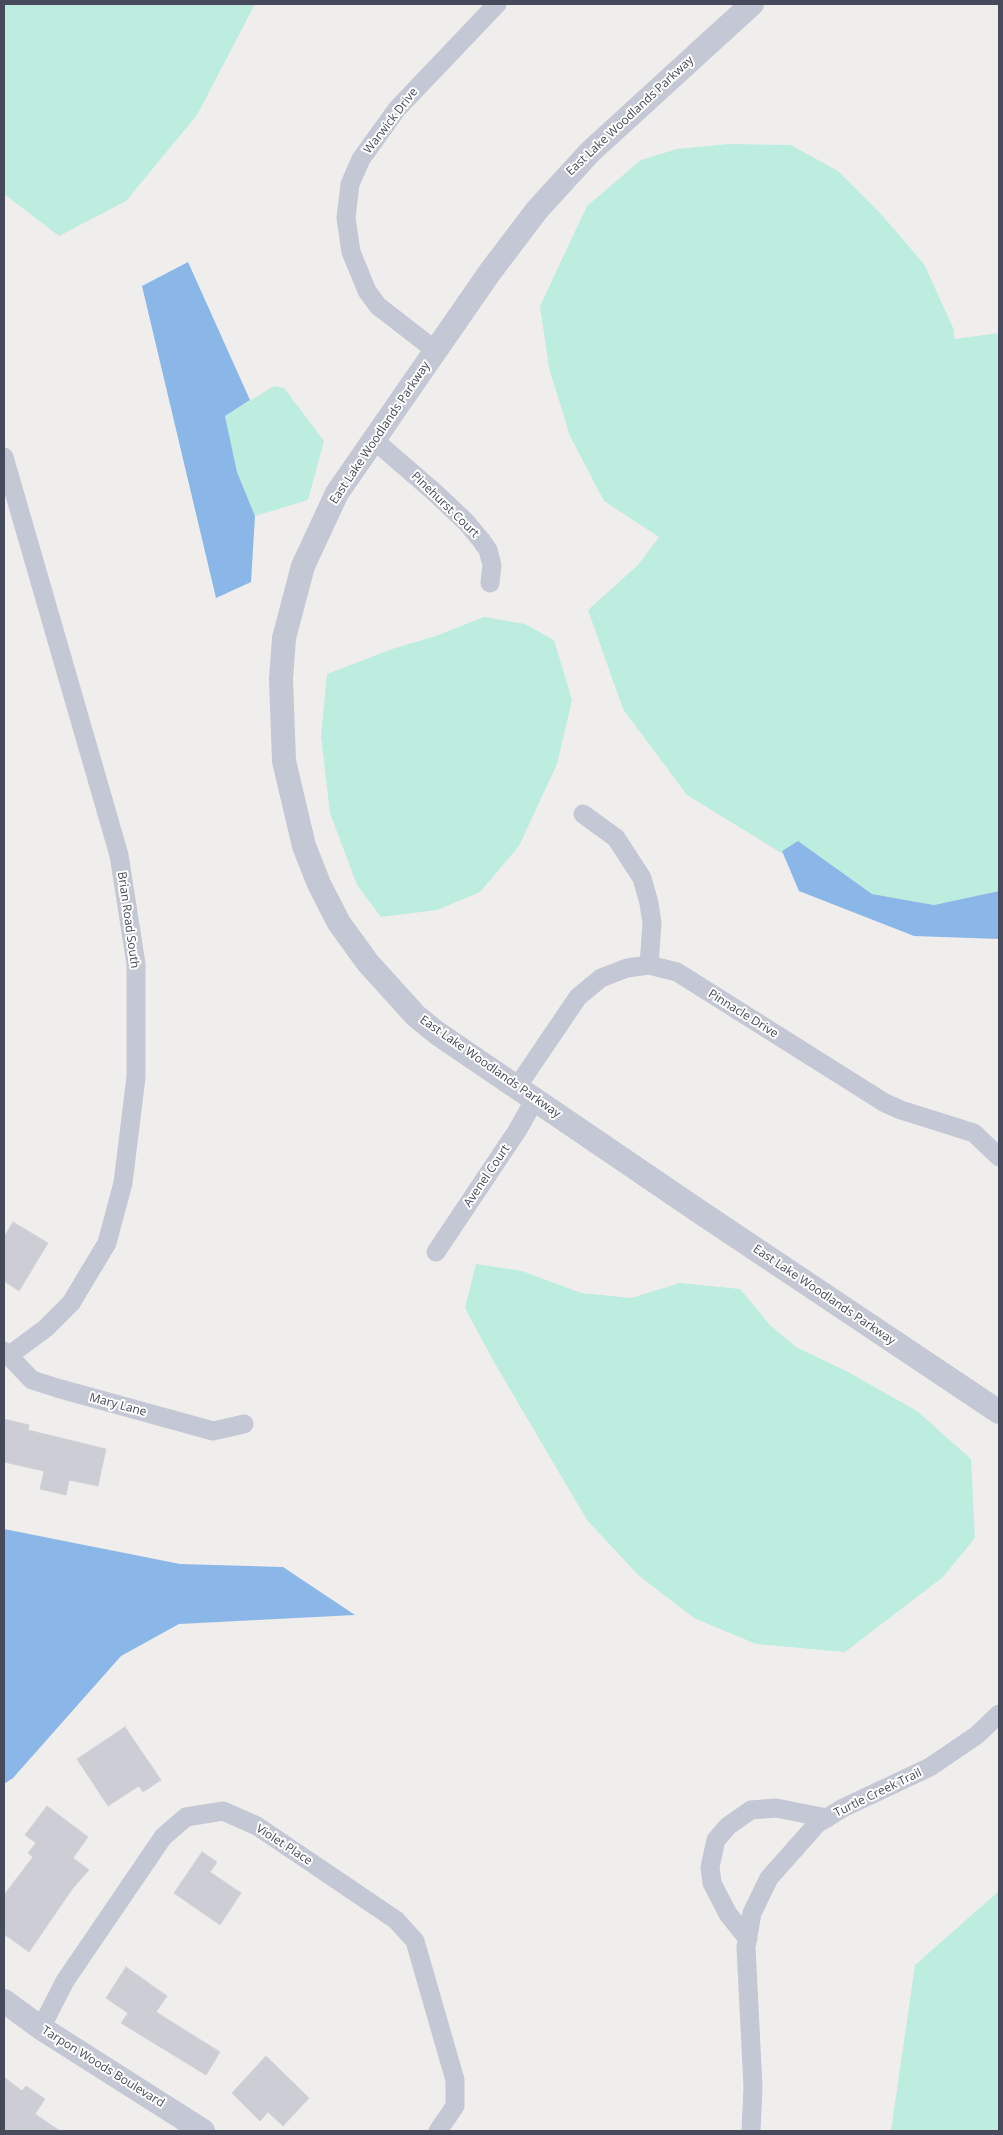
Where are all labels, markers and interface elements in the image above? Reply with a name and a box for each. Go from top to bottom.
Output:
street label: East Lake Woodlands Parkway [563,53,697,179]
street label: Warwick Drive [361,85,421,157]
street label: East Lake Woodlands Parkway [327,359,433,507]
street label: Pinehurst Court [408,469,482,541]
street label: Brian Road South [114,871,142,969]
street label: Pinnacle Drive [705,987,781,1041]
street label: East Lake Woodlands Parkway [417,1013,563,1121]
street label: Avenel Court [461,1142,513,1210]
street label: East Lake Woodlands Parkway [750,1242,898,1348]
street label: Mary Lane [88,1390,148,1420]
street label: Turtle Creek Trail [832,1766,924,1820]
street label: Violet Place [253,1822,315,1868]
street label: Tarpon Woods Boulevard [39,2023,167,2111]

